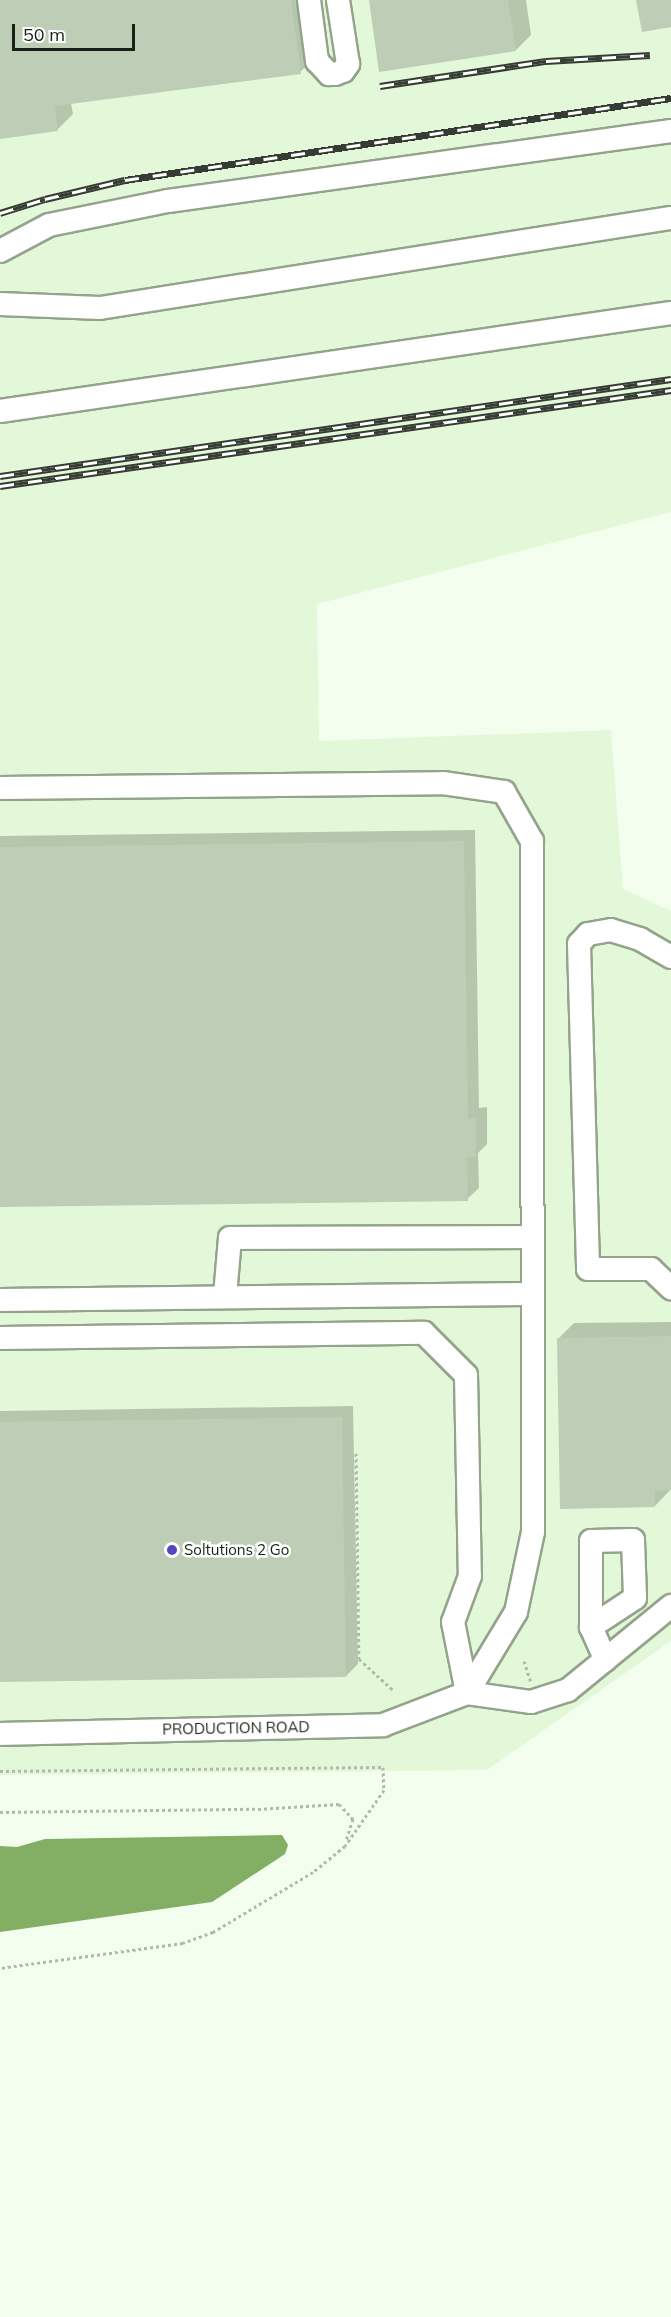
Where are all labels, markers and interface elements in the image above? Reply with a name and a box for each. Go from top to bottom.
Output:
scale bar [15,12,138,50]
text: 50 m [23,23,65,46]
place label: Soltutions 2 Go [184,1541,289,1559]
marker: Soltutions 2 Go [165,1543,179,1557]
street label: PRODUCTION ROAD [162,1718,310,1738]

